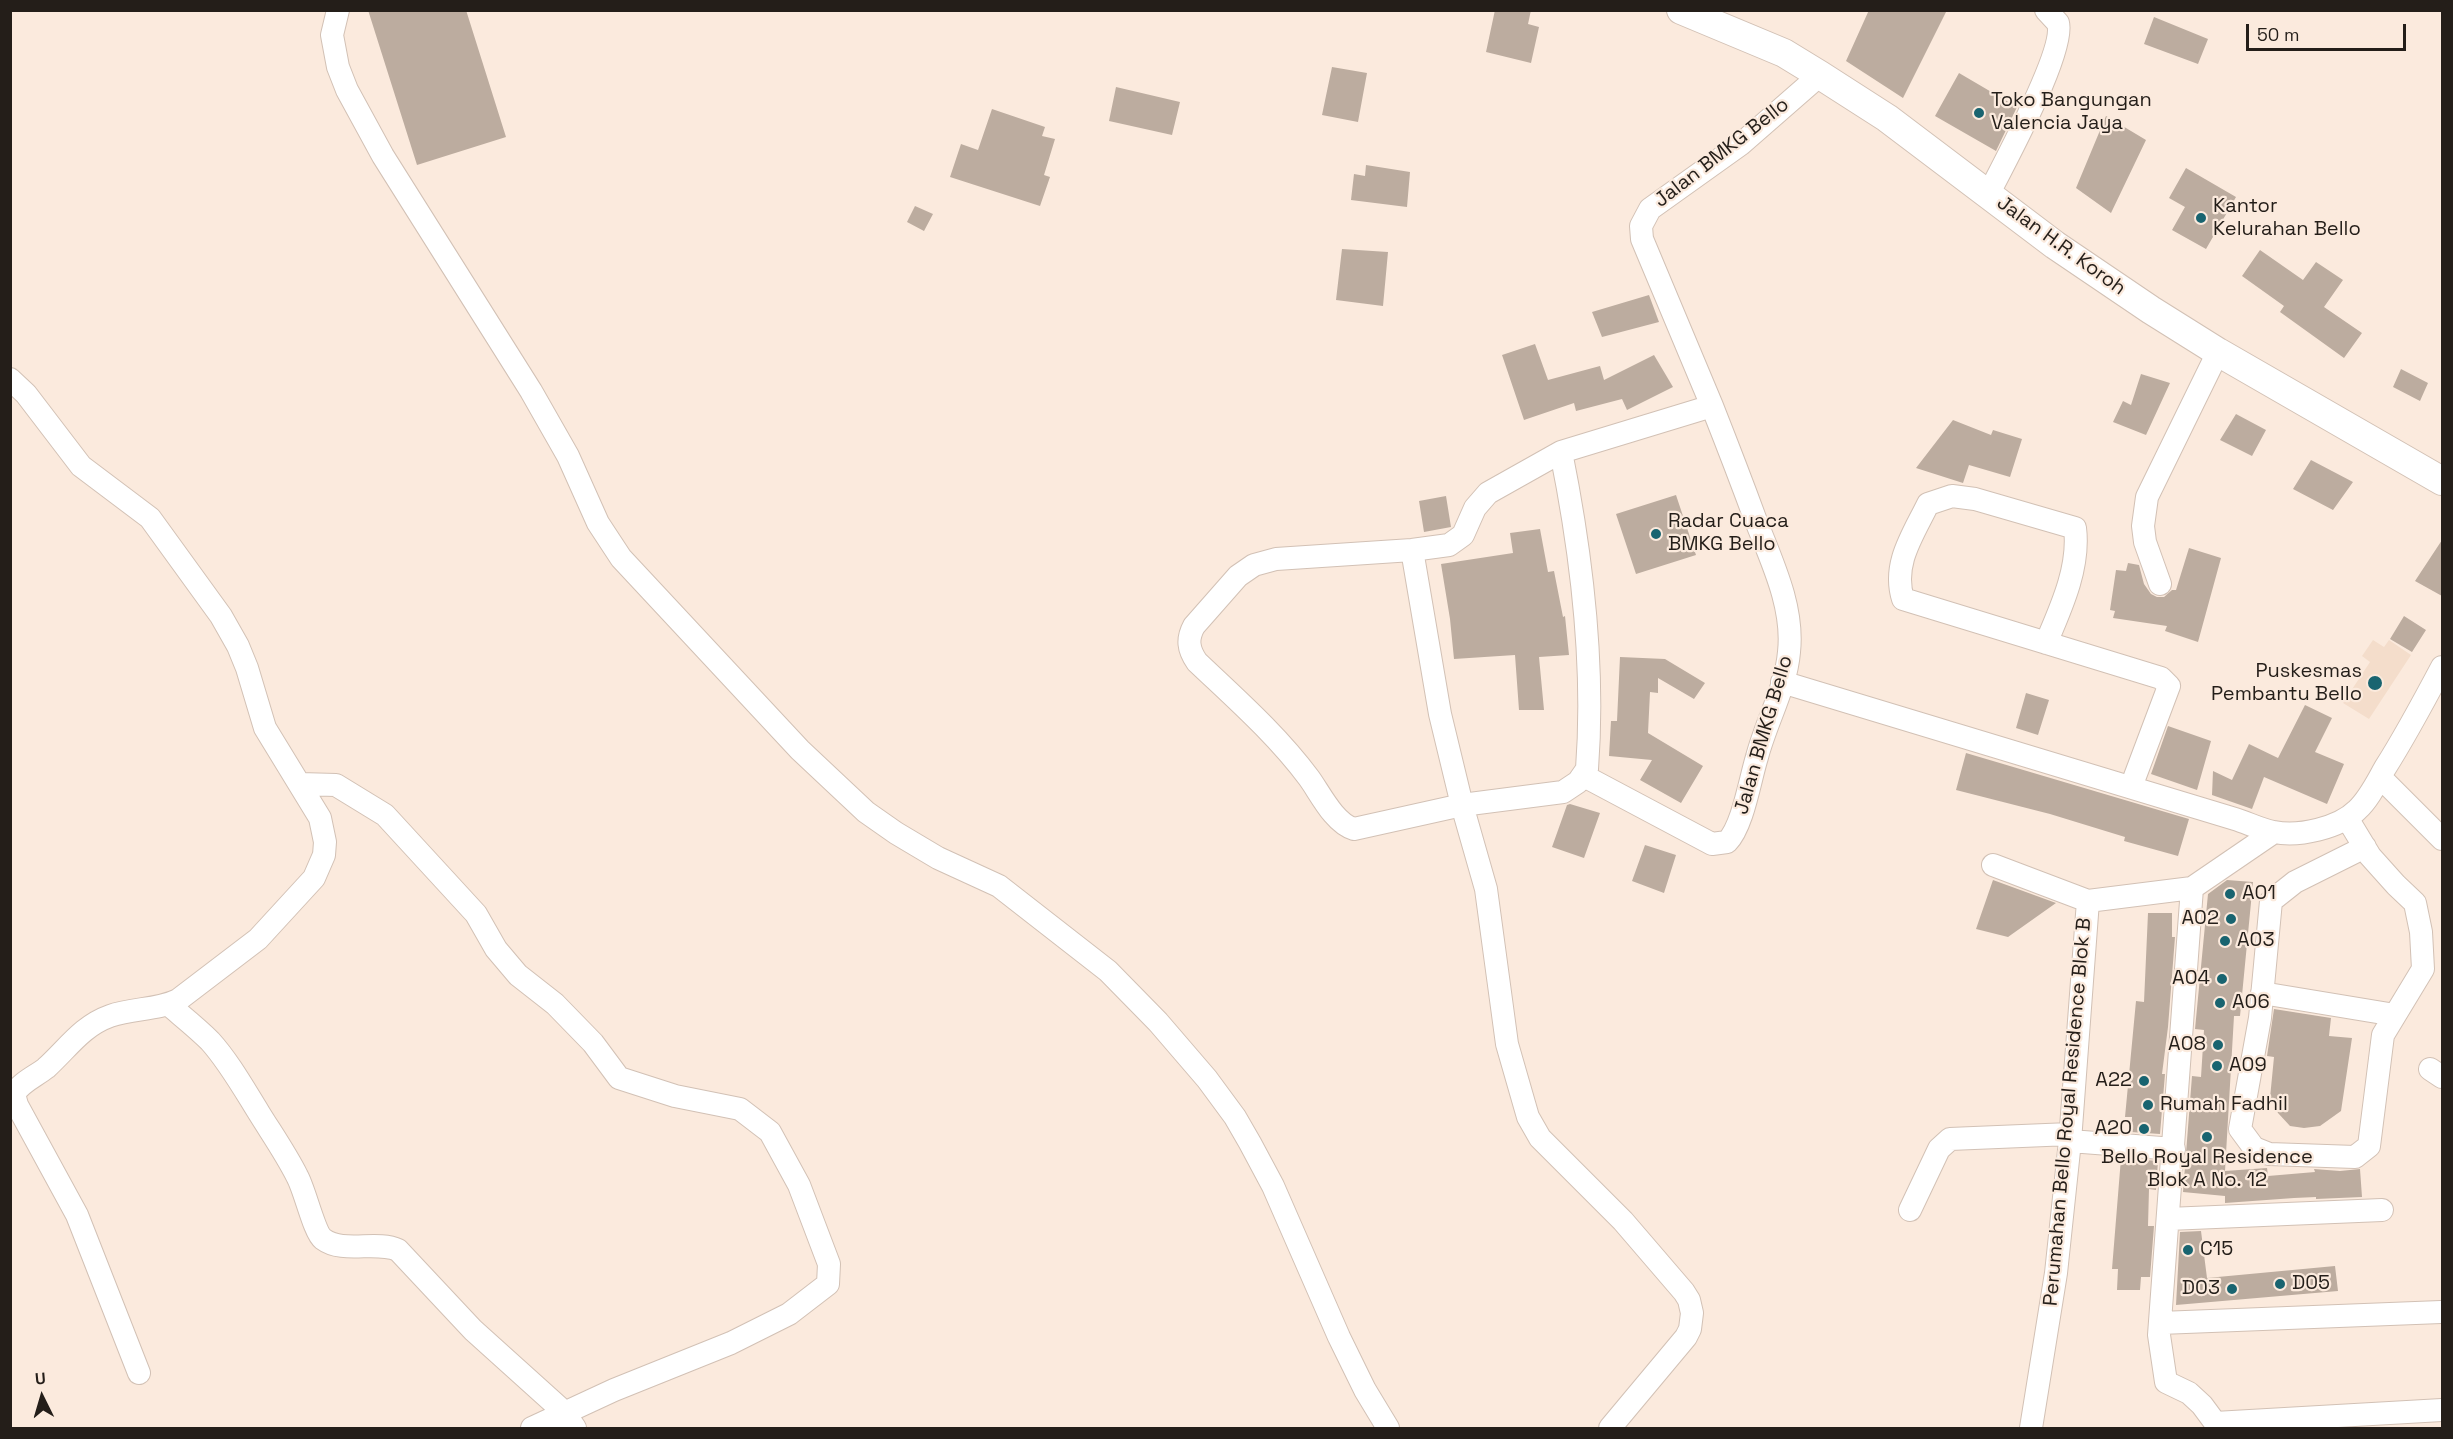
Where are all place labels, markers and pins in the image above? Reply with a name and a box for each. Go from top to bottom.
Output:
place label: Toko Bangungan Valencia Jaya [1991,89,2152,136]
marker: Toko Bangungan Valencia Jaya [1972,106,1986,120]
place label: Kantor Kelurahan Bello [2213,195,2361,242]
marker: Kantor Kelurahan Bello [2194,211,2208,225]
place label: Radar Cuaca BMKG Bello [1668,510,1789,557]
marker: Radar Cuaca BMKG Bello [1649,527,1663,541]
place label: Puskesmas Pembantu Bello [2211,660,2362,707]
marker: Puskesmas Pembantu Bello [2366,674,2384,692]
place label: A01 [2242,882,2276,906]
marker: A01 [2223,887,2237,901]
place label: A02 [2182,907,2219,931]
marker: A02 [2224,912,2238,926]
place label: A03 [2237,929,2274,953]
marker: A03 [2218,934,2232,948]
place label: A04 [2172,967,2210,991]
marker: A04 [2215,972,2229,986]
place label: A06 [2232,991,2270,1015]
marker: A06 [2213,996,2227,1010]
place label: A08 [2168,1033,2206,1057]
marker: A08 [2211,1038,2225,1052]
place label: A09 [2229,1054,2267,1078]
marker: A09 [2210,1059,2224,1073]
place label: A22 [2095,1069,2132,1093]
marker: A22 [2137,1074,2151,1088]
place label: Rumah Fadhil [2160,1093,2288,1117]
marker: Rumah Fadhil [2141,1098,2155,1112]
place label: A20 [2095,1117,2132,1141]
marker: A20 [2137,1122,2151,1136]
marker: Bello Royal Residence Blok A No. 12 [2200,1130,2214,1144]
place label: Bello Royal Residence Blok A No. 12 [2101,1146,2313,1193]
place label: C15 [2200,1238,2233,1262]
marker: C15 [2181,1243,2195,1257]
place label: D05 [2292,1272,2330,1296]
place label: D03 [2182,1277,2220,1301]
marker: D05 [2273,1277,2287,1291]
marker: D03 [2225,1282,2239,1296]

